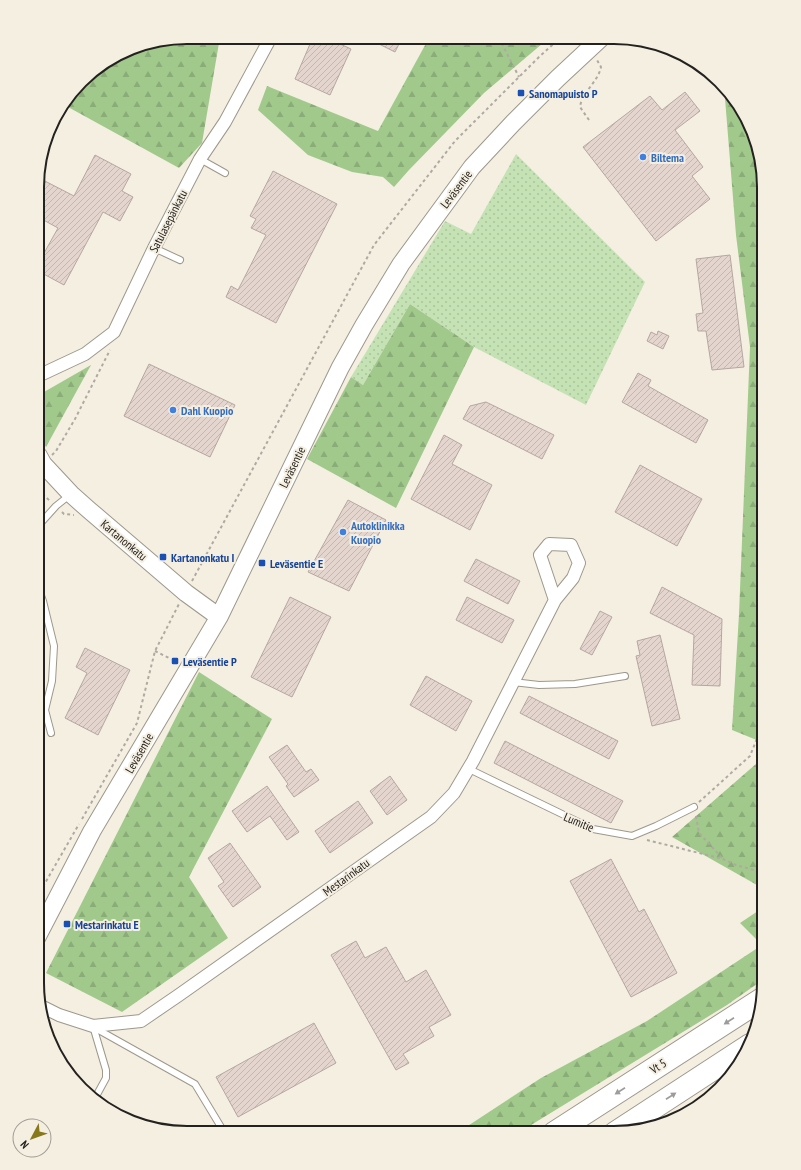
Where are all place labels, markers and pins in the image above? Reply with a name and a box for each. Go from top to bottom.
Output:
place label: Sanomapuisto P [529,86,598,101]
marker: Sanomapuisto P [516,88,526,98]
place label: Biltema [651,150,684,165]
marker: Biltema [638,152,648,162]
place label: Dahl Kuopio [181,403,234,418]
marker: Dahl Kuopio [168,405,178,415]
place label: Autoklinikka Kuopio [350,518,405,547]
marker: Autoklinikka Kuopio [338,527,348,537]
place label: Kartanonkatu I [171,550,235,565]
marker: Kartanonkatu I [158,552,168,562]
place label: Leväsentie E [270,556,323,571]
marker: Leväsentie E [257,558,267,568]
place label: Leväsentie P [183,654,237,669]
marker: Leväsentie P [170,656,180,666]
place label: Mestarinkatu E [75,917,139,932]
marker: Mestarinkatu E [62,919,72,929]

